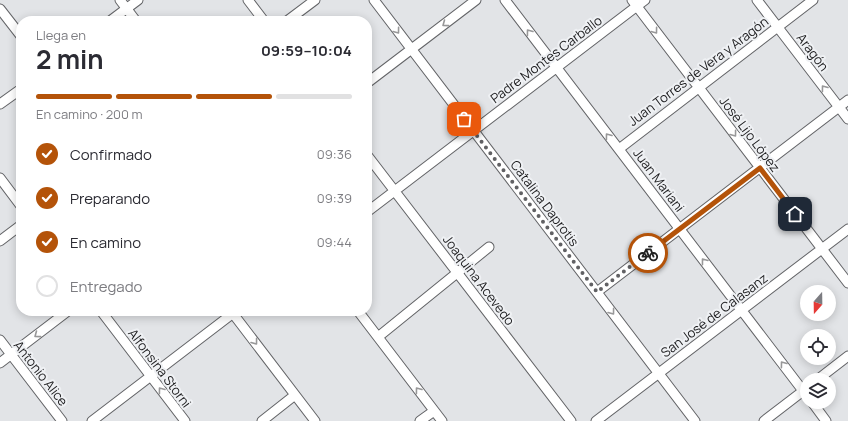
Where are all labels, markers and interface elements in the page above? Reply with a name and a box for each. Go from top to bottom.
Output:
street label: Padre Montes Carballo [487,11,606,107]
street label: Juan Torres de Vera y Aragón [624,12,772,130]
one-way arrow [442,19,449,26]
text: Llega en [36,26,86,44]
one-way arrow [393,27,400,34]
one-way arrow [651,27,658,34]
street label: Aragón [793,29,833,75]
one-way arrow [527,30,534,37]
text: 09:59–10:04 [261,40,352,61]
text: 2 min [36,41,104,77]
one-way arrow [822,85,829,92]
street label: José Lijo López [716,92,784,176]
pin [447,102,481,136]
text: En camino · 200 m [36,105,143,123]
icon: bag [453,108,475,130]
one-way arrow [730,130,737,137]
one-way arrow [606,133,613,140]
icon: check [36,143,58,165]
text: Confirmado [70,144,152,165]
text: 09:36 [317,145,352,163]
street label: Juan Mariani [629,145,689,215]
street label: Catalina Daprotis [507,156,583,250]
icon: check [36,187,58,209]
text: Preparando [70,188,150,209]
text: 09:39 [317,189,352,207]
pin [778,197,812,231]
icon: home [784,203,806,225]
icon: check [36,231,58,253]
street label: Joaquina Acevedo [439,231,519,329]
text: En camino [70,232,141,253]
text: 09:44 [317,233,352,251]
courier [628,233,668,273]
icon: bike [637,242,659,264]
one-way arrow [702,259,709,266]
street label: San José de Calasanz [657,269,771,361]
text: Entregado [70,276,142,297]
north arrow [800,285,836,321]
map controls [800,285,836,409]
one-way arrow [607,308,614,315]
street label: Alfonsina Storni [124,325,196,411]
button: locate [800,329,836,365]
one-way arrow [35,330,42,337]
street label: Antonio Alice [10,337,73,410]
one-way arrow [250,338,258,345]
one-way arrow [781,362,788,369]
button: layers [800,373,836,409]
one-way arrow [158,387,166,394]
one-way arrow [415,387,423,394]

